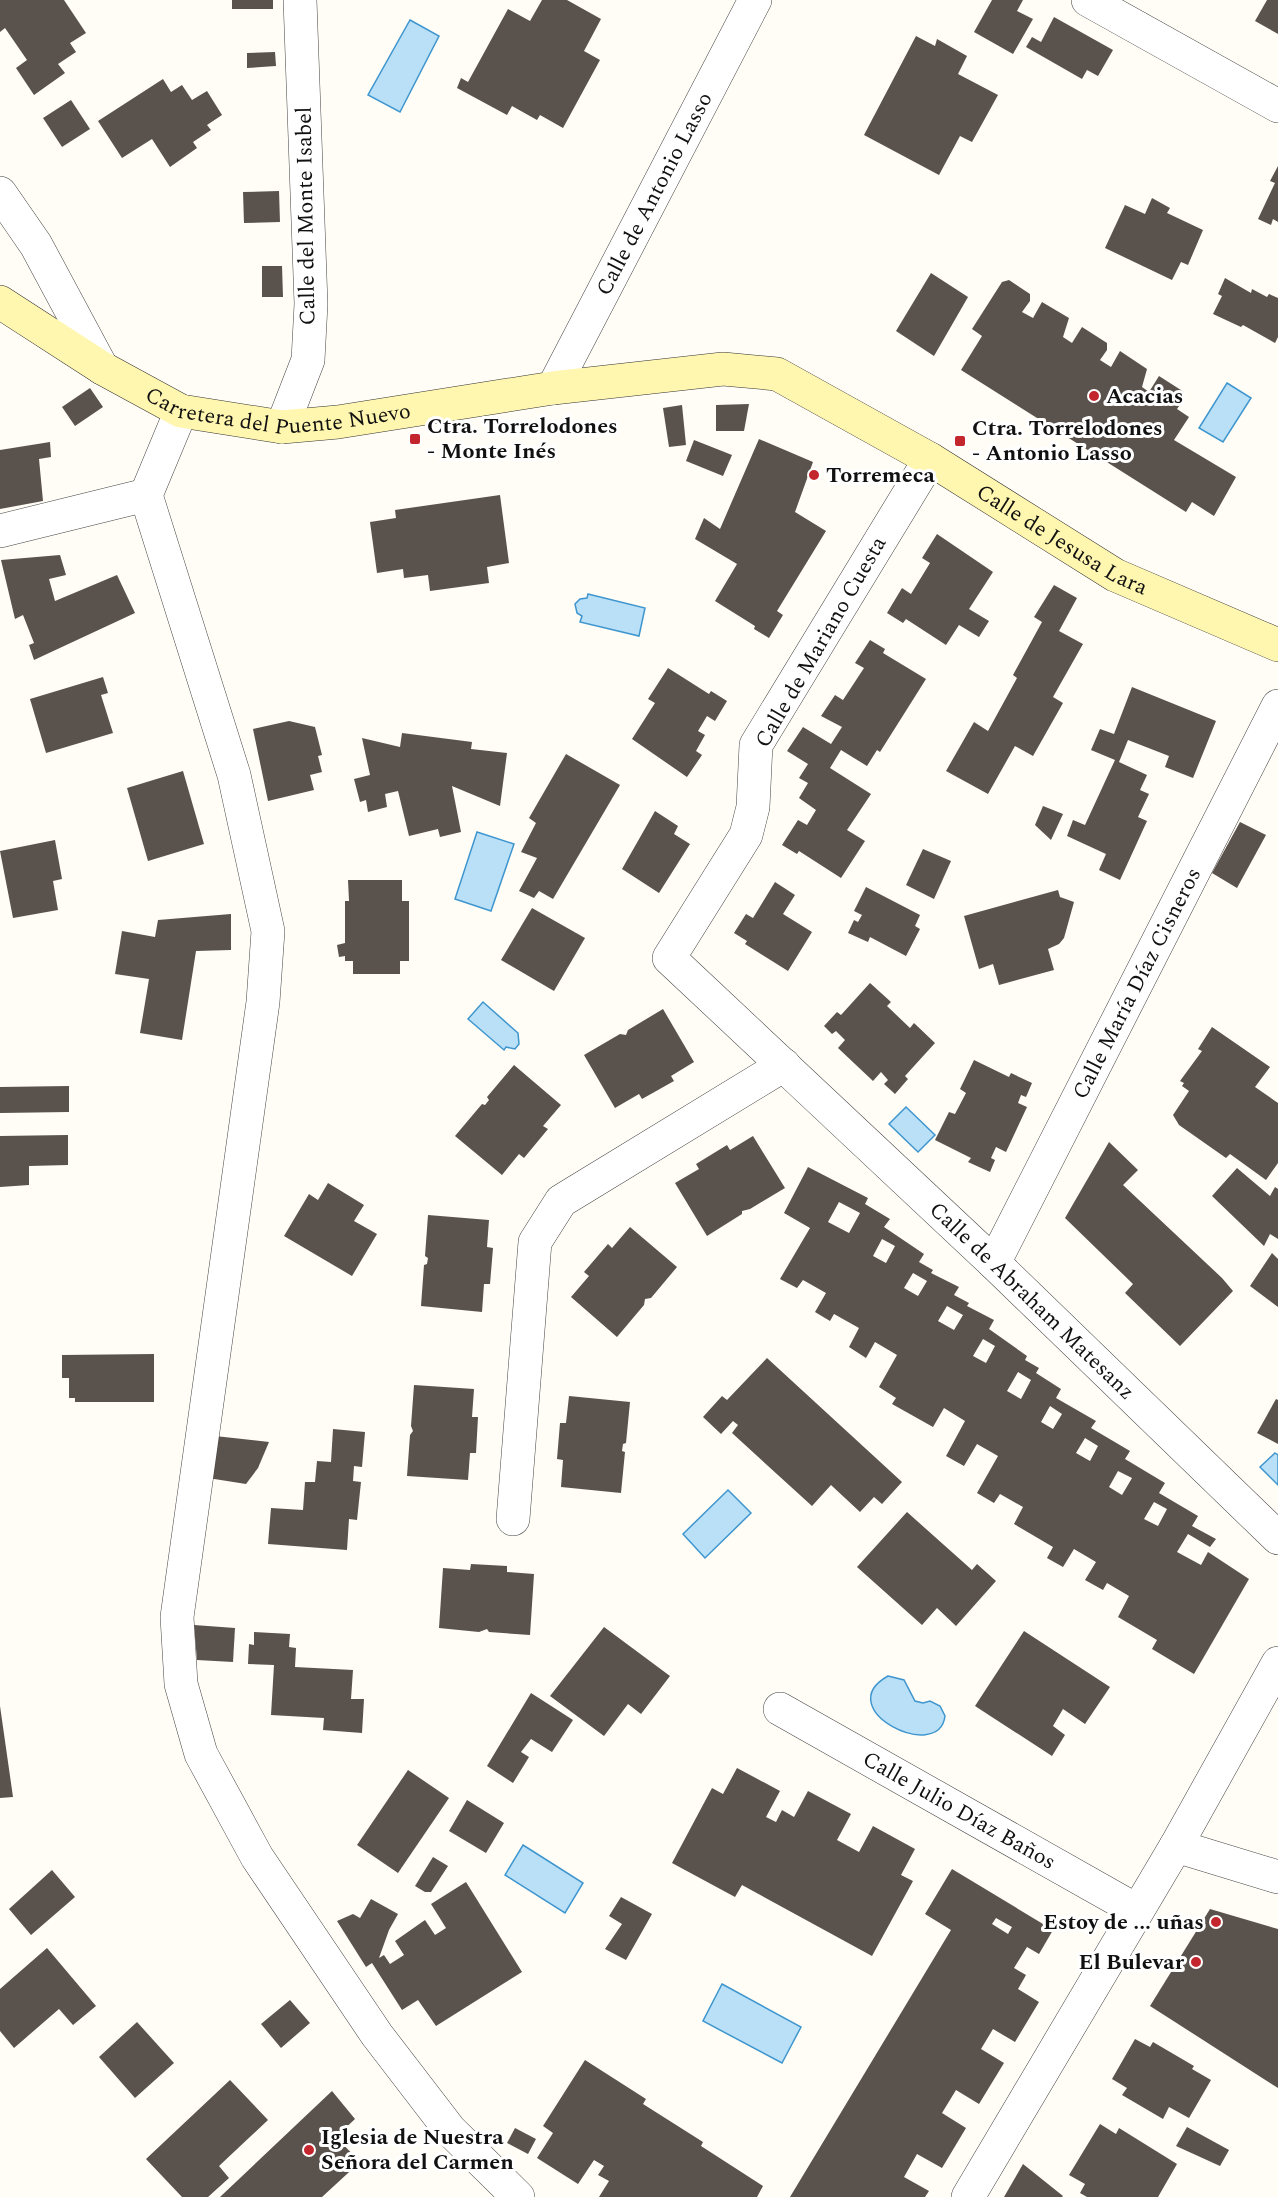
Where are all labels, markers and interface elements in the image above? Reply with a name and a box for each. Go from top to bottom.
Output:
street label: Calle de Antonio Lasso [587,86,721,301]
street label: Calle del Monte Isabel [288,106,324,326]
street label: Carretera del Puente Nuevo [139,378,413,444]
place label: Acacias [1106,380,1183,413]
marker: Acacias [1087,389,1101,403]
place label: Ctra. Torrelodones - Monte Inés [427,410,618,468]
place label: Ctra. Torrelodones - Antonio Lasso [972,412,1163,470]
marker: Ctra. Torrelodones - Monte Inés [408,432,422,446]
marker: Ctra. Torrelodones - Antonio Lasso [953,434,967,448]
place label: Torremeca [826,459,935,492]
marker: Torremeca [807,468,821,482]
street label: Calle de Jesusa Lara [970,476,1153,604]
street label: Calle de Mariano Cuesta [747,530,895,754]
street label: Calle María Díaz Cisneros [1064,862,1210,1105]
street label: Calle de Abraham Matesanz [922,1194,1142,1407]
street label: Calle Julio Díaz Baños [857,1742,1062,1878]
place label: Estoy de ... uñas [1043,1906,1204,1939]
marker: Estoy de ... uñas [1209,1915,1223,1929]
place label: El Bulevar [1078,1946,1185,1979]
marker: El Bulevar [1189,1955,1203,1969]
place label: Iglesia de Nuestra Señora del Carmen [321,2121,514,2179]
marker: Iglesia de Nuestra Señora del Carmen [302,2143,316,2157]

